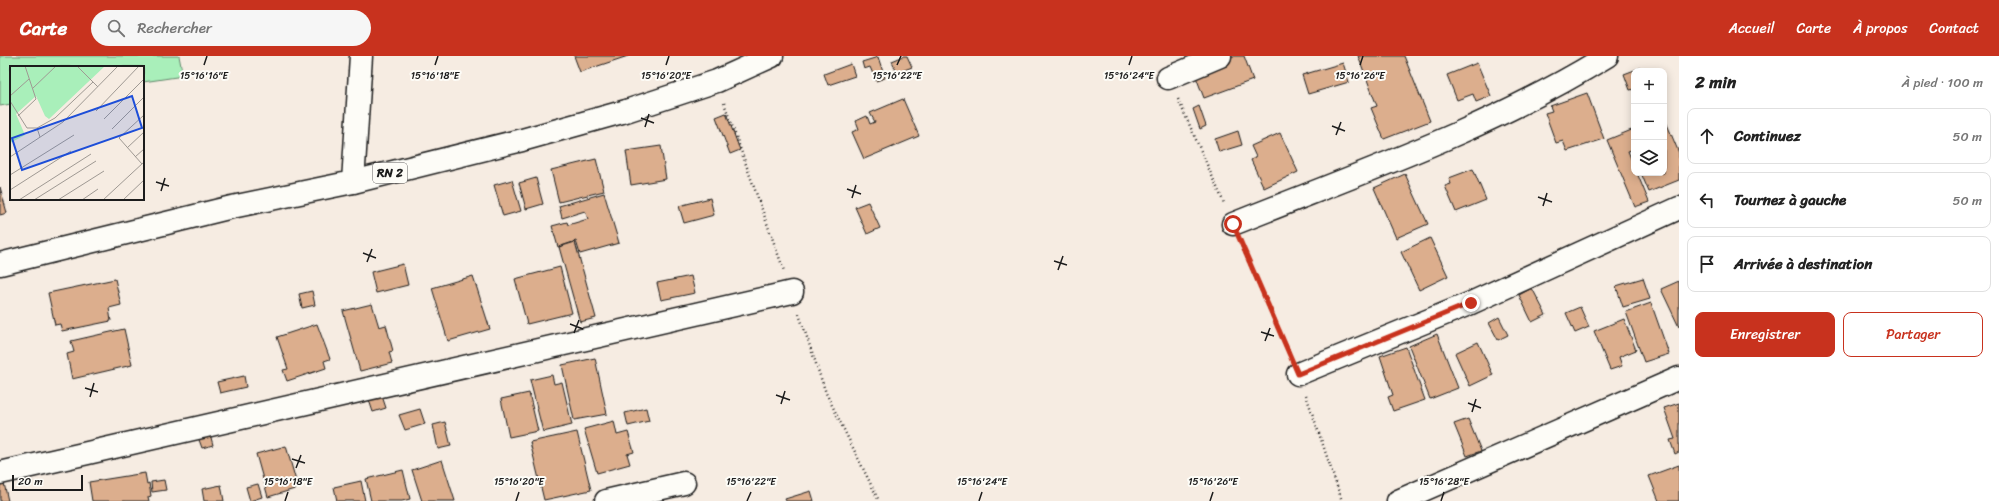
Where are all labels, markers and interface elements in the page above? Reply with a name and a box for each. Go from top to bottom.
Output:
search box [91,10,371,46]
text: Carte [20,12,67,45]
text: Rechercher [137,15,212,41]
text: Accueil [1729,16,1775,41]
text: Carte [1797,16,1831,41]
text: À propos [1853,16,1907,41]
text: Contact [1929,16,1979,41]
icon: search [105,17,127,39]
inset map [10,66,144,200]
text: 15°16'16"E [180,67,229,85]
text: 15°16'18"E [411,67,461,85]
text: 15°16'20"E [641,67,693,85]
text: 15°16'22"E [872,67,923,85]
text: 15°16'24"E [1104,67,1155,85]
text: 15°16'26"E [1335,67,1386,85]
text: 2 min [1695,67,1736,97]
map controls [1631,68,1667,176]
button: + [1631,68,1667,104]
text: À pied · 100 m [1901,71,1983,94]
button: − [1631,104,1667,140]
text: Continuez [1734,123,1801,149]
icon: ahead [1696,125,1718,147]
text: 50 m [1952,125,1982,148]
button: layers [1631,140,1667,176]
road number: RN 2 [373,163,407,183]
text: Tournez à gauche [1734,187,1846,213]
icon: left [1696,189,1718,211]
text: 50 m [1952,189,1982,212]
route start [1224,215,1242,233]
text: Arrivée à destination [1734,251,1872,277]
icon: arrive [1696,253,1718,275]
route end [1462,294,1480,312]
button: Enregistrer [1695,312,1835,357]
button: Partager [1843,312,1983,357]
text: 20 m [18,472,43,491]
scale bar [12,473,83,492]
text: 15°16'18"E [264,473,314,491]
text: 15°16'20"E [494,473,546,491]
text: 15°16'22"E [726,473,777,491]
text: 15°16'24"E [957,473,1008,491]
text: 15°16'26"E [1188,473,1239,491]
text: 15°16'28"E [1419,473,1470,491]

